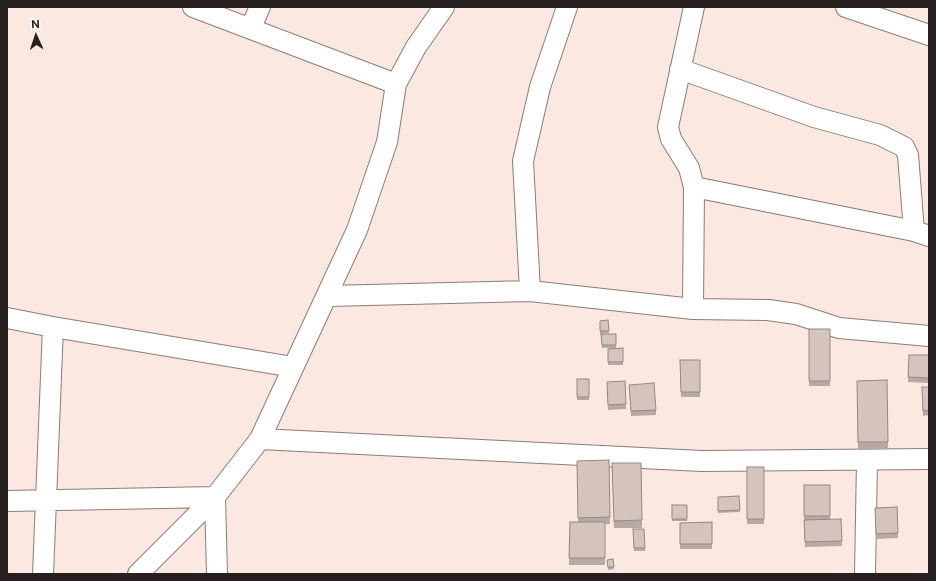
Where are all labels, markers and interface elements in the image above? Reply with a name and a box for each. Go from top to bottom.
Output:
north arrow [16,16,56,56]
text: N [31,17,40,31]

